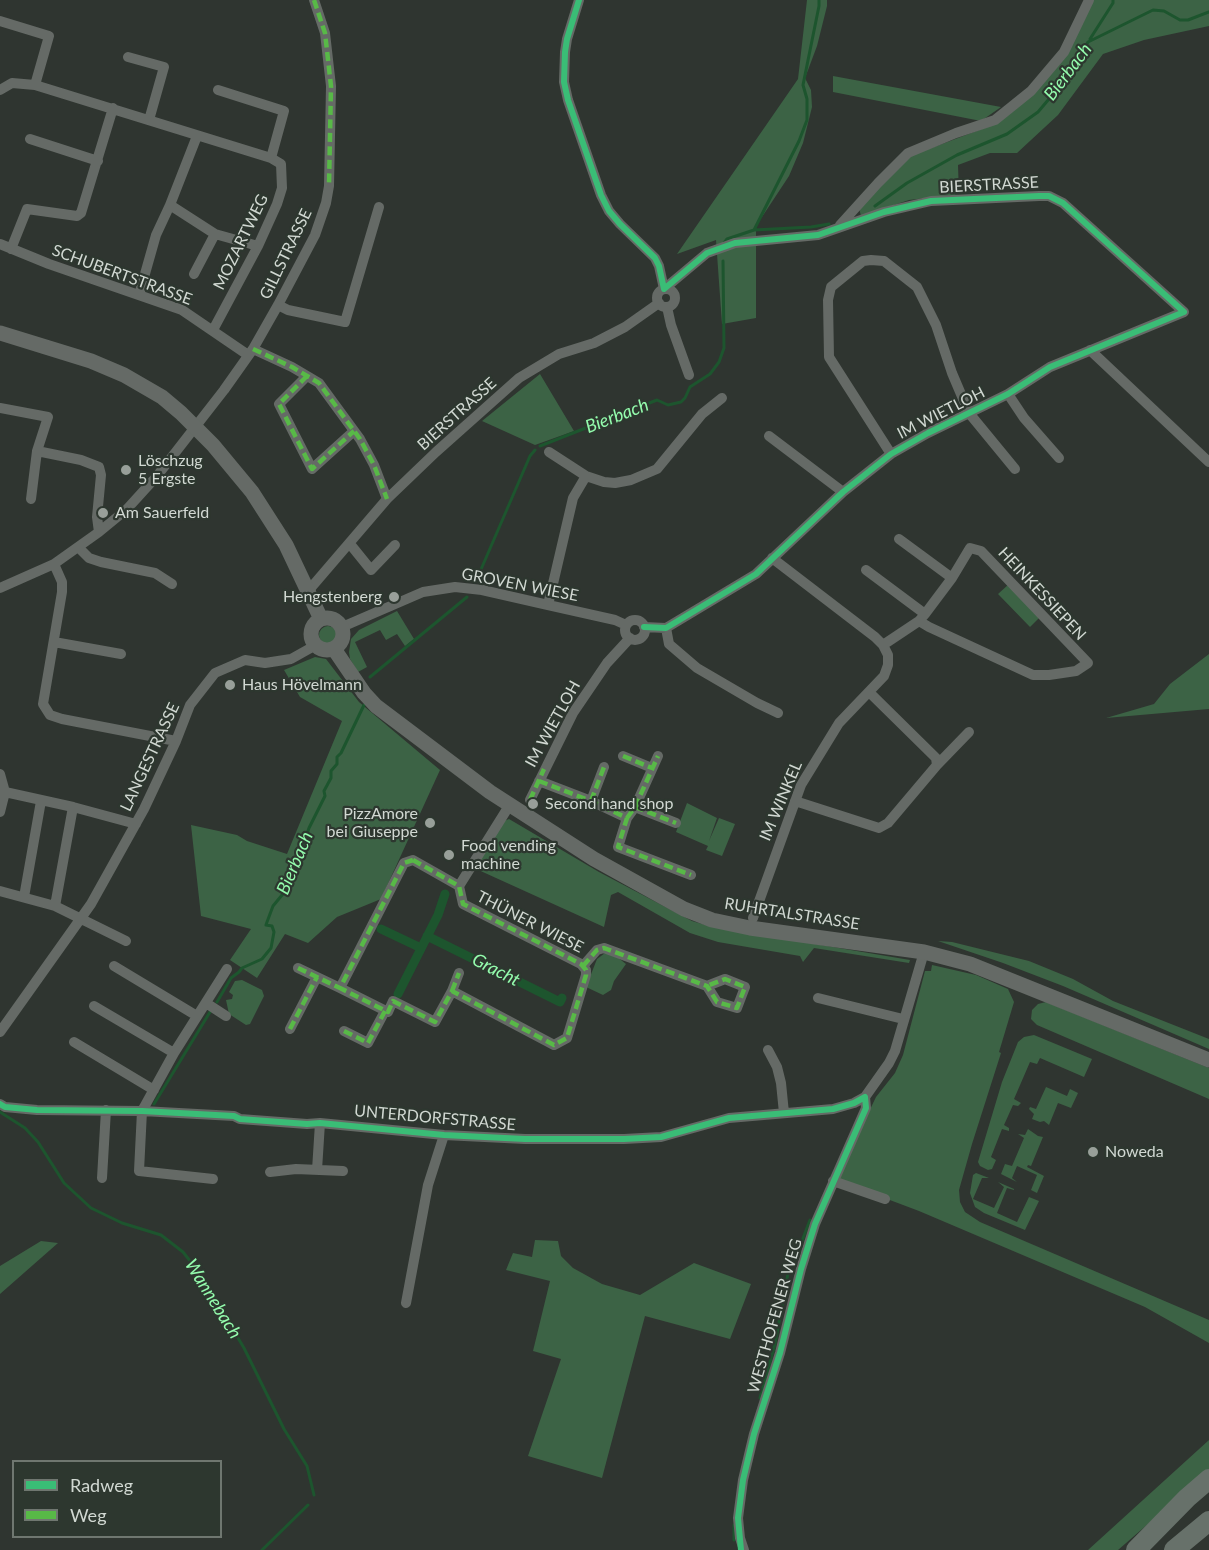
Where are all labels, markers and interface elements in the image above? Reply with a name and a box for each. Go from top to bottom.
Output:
water label: Bierbach [1040,39,1096,105]
street label: BIERSTRASSE [939,173,1039,197]
street label: MOZARTWEG [210,191,272,293]
street label: GILLSTRASSE [256,206,316,302]
street label: SCHUBERTSTRASSE [49,241,195,309]
street label: BIERSTRASSE [414,374,500,454]
street label: IM WIETLOH [894,383,988,443]
water label: Bierbach [582,394,652,438]
place label: Löschzug 5 Ergste [138,451,203,489]
marker: Löschzug 5 Ergste [119,463,133,477]
place label: Am Sauerfeld [115,503,209,523]
marker: Am Sauerfeld [96,506,110,520]
street label: HEINKESSIEPEN [994,544,1090,644]
street label: GROVEN WIESE [460,564,580,606]
place label: Hengstenberg [283,587,382,607]
marker: Hengstenberg [387,590,401,604]
place label: Haus Hövelmann [242,675,362,695]
street label: IM WIETLOH [521,677,585,771]
marker: Haus Hövelmann [223,678,237,692]
street label: LANGESTRASSE [116,700,184,814]
street label: IM WINKEL [756,758,806,844]
place label: Second hand shop [545,794,673,814]
marker: Second hand shop [526,797,540,811]
place label: PizzAmore bei Giuseppe [327,804,418,842]
marker: PizzAmore bei Giuseppe [423,816,437,830]
water label: Bierbach [272,828,318,898]
place label: Food vending machine [461,836,556,874]
marker: Food vending machine [442,848,456,862]
street label: THÜNER WIESE [473,887,587,957]
street label: RUHRTALSTRASSE [723,894,861,934]
water label: Gracht [468,949,524,991]
street label: UNTERDORFSTRASSE [353,1101,517,1135]
place label: Noweda [1105,1142,1164,1162]
marker: Noweda [1086,1145,1100,1159]
street label: WESTHOFENER WEG [744,1236,806,1396]
water label: Wannebach [180,1255,246,1343]
legend [12,1460,222,1538]
text: Radweg [70,1474,133,1496]
text: Weg [70,1504,107,1526]

